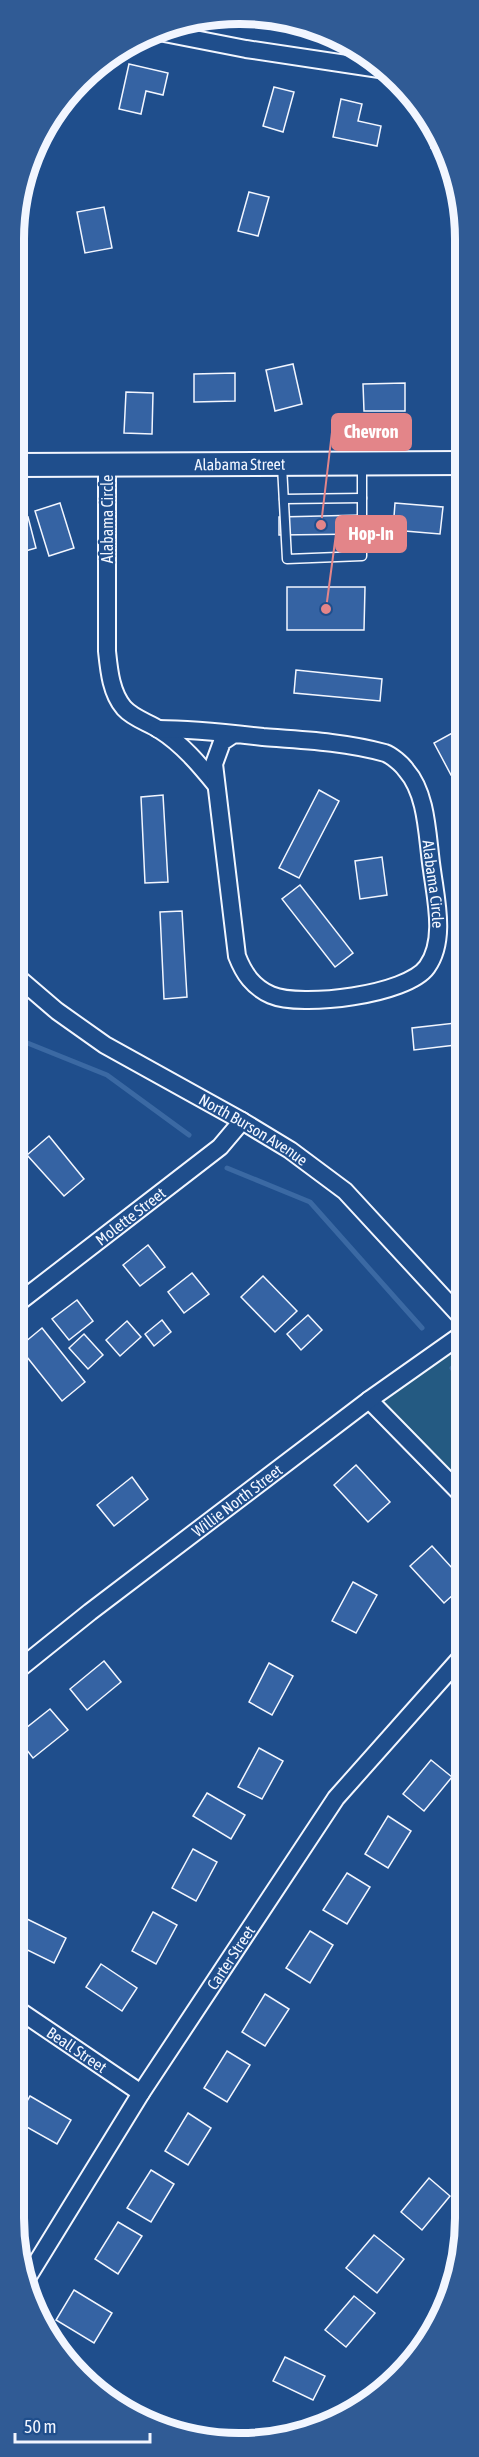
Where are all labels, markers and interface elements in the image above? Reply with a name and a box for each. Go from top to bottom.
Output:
callout: Chevron [332,414,411,450]
text: Chevron [344,421,399,442]
street label: Alabama Street [194,455,286,473]
street label: Alabama Circle [98,475,116,563]
callout: Hop-In [336,516,406,552]
text: Hop-In [348,523,394,544]
street label: Alabama Circle [420,839,447,928]
street label: North Burson Avenue [196,1090,311,1169]
street label: Molette Street [92,1183,169,1249]
street label: Willie North Street [188,1460,286,1540]
street label: Carter Street [203,1922,258,1993]
street label: Beall Street [44,2023,111,2076]
scale bar [15,2406,150,2444]
text: 50 m [24,2416,56,2437]

